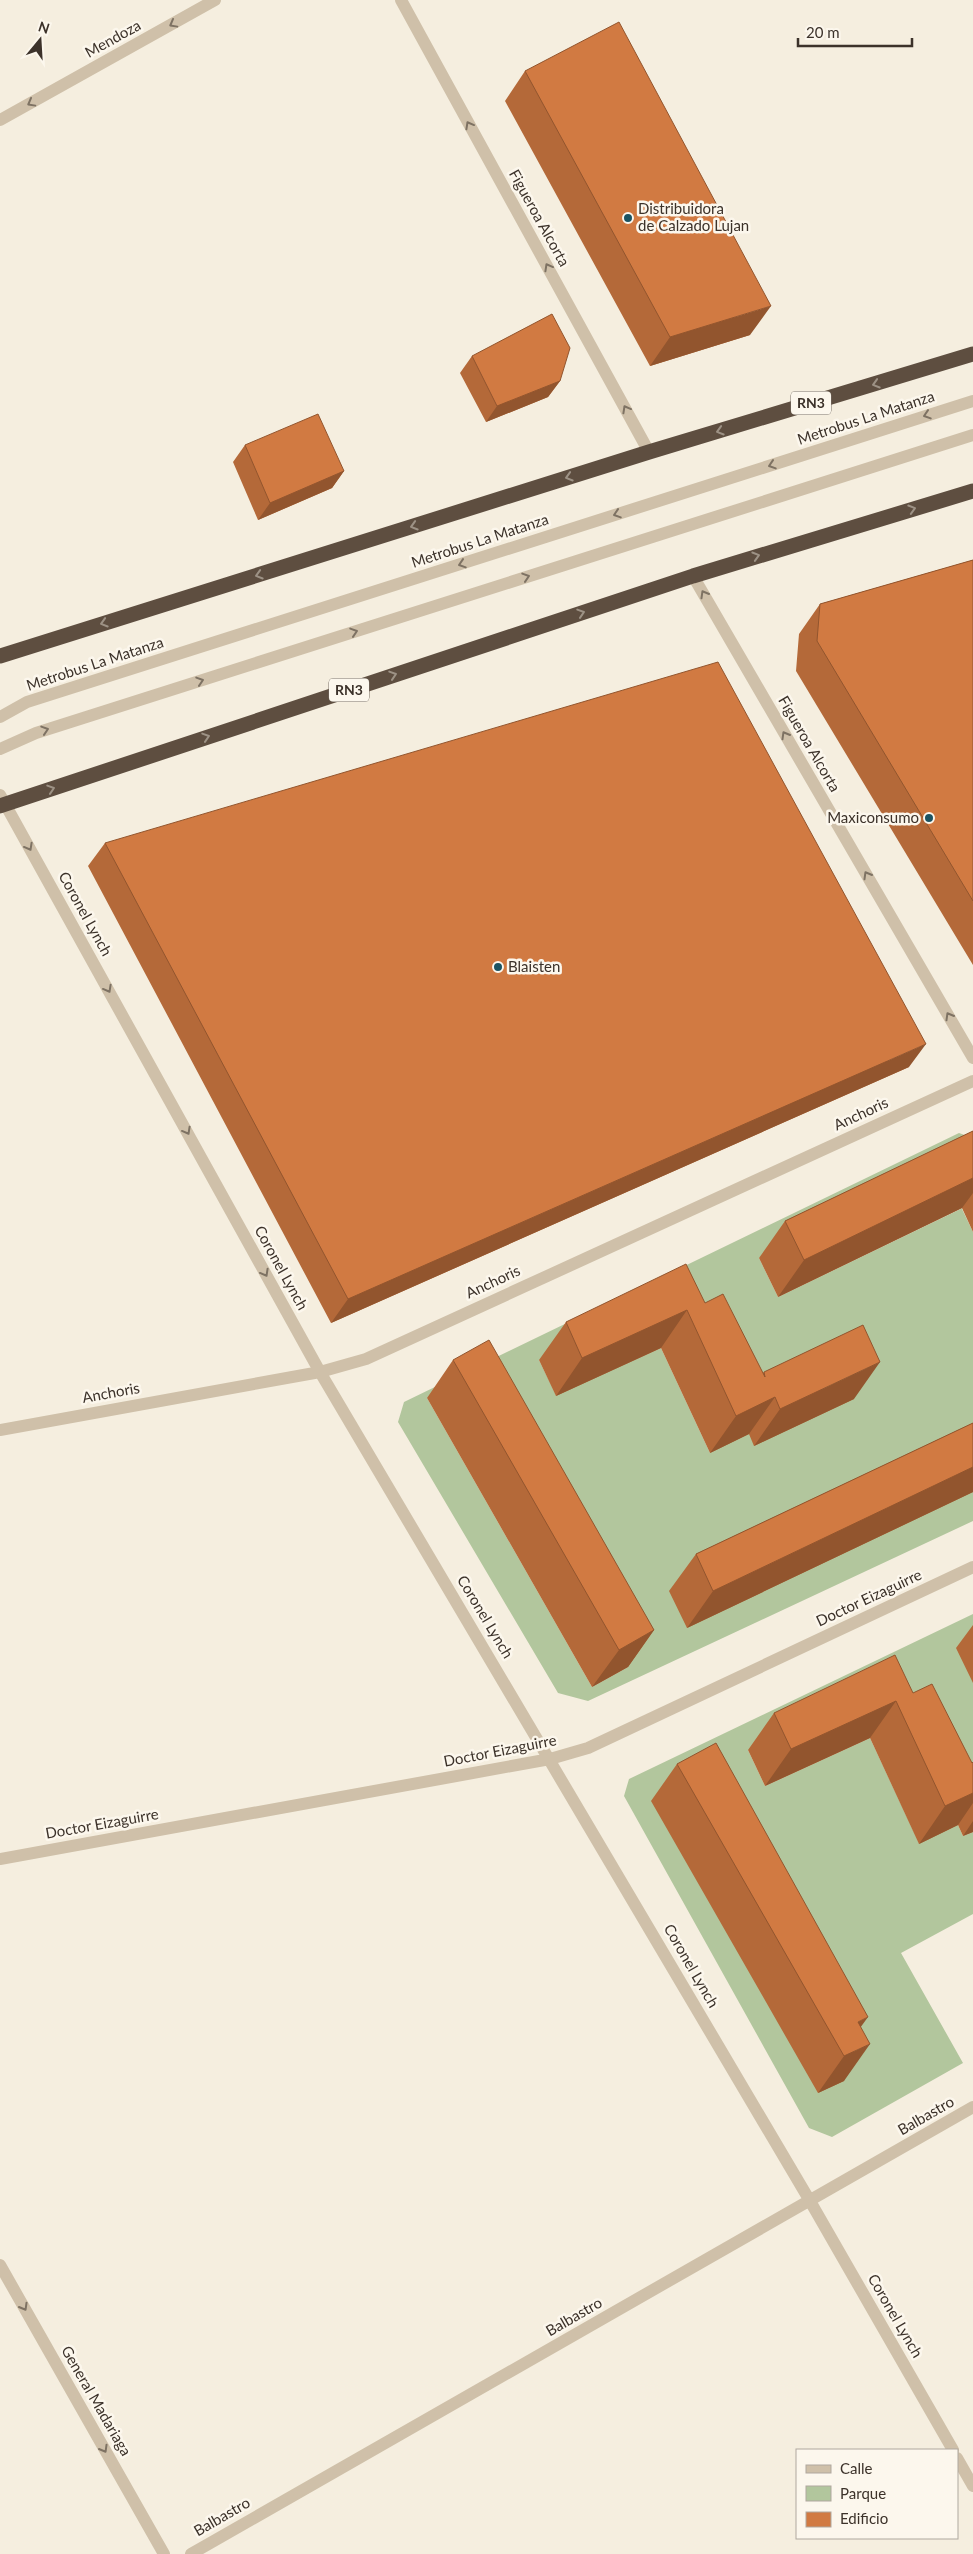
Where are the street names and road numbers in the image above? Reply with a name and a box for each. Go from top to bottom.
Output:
street label: Mendoza [81,15,144,61]
street label: Figueroa Alcorta [506,166,574,269]
street label: Metrobus La Matanza [795,386,937,448]
road number: RN3 [791,392,831,414]
street label: Metrobus La Matanza [409,509,551,571]
street label: Metrobus La Matanza [24,632,166,694]
road number: RN3 [329,678,369,702]
street label: Figueroa Alcorta [775,692,845,795]
street label: Coronel Lynch [55,868,116,959]
street label: Anchoris [830,1093,891,1134]
street label: Coronel Lynch [251,1222,312,1313]
street label: Anchoris [462,1261,523,1302]
street label: Anchoris [81,1378,141,1406]
street label: Doctor Eizaguirre [813,1565,924,1629]
street label: Coronel Lynch [454,1572,518,1661]
street label: Doctor Eizaguirre [442,1730,558,1770]
street label: Doctor Eizaguirre [44,1804,160,1842]
street label: Coronel Lynch [661,1920,723,2011]
street label: Balbastro [894,2092,957,2138]
street label: Coronel Lynch [865,2270,927,2361]
street label: Balbastro [542,2293,605,2339]
street label: General Madariaga [58,2342,136,2459]
street label: Balbastro [190,2493,253,2539]

